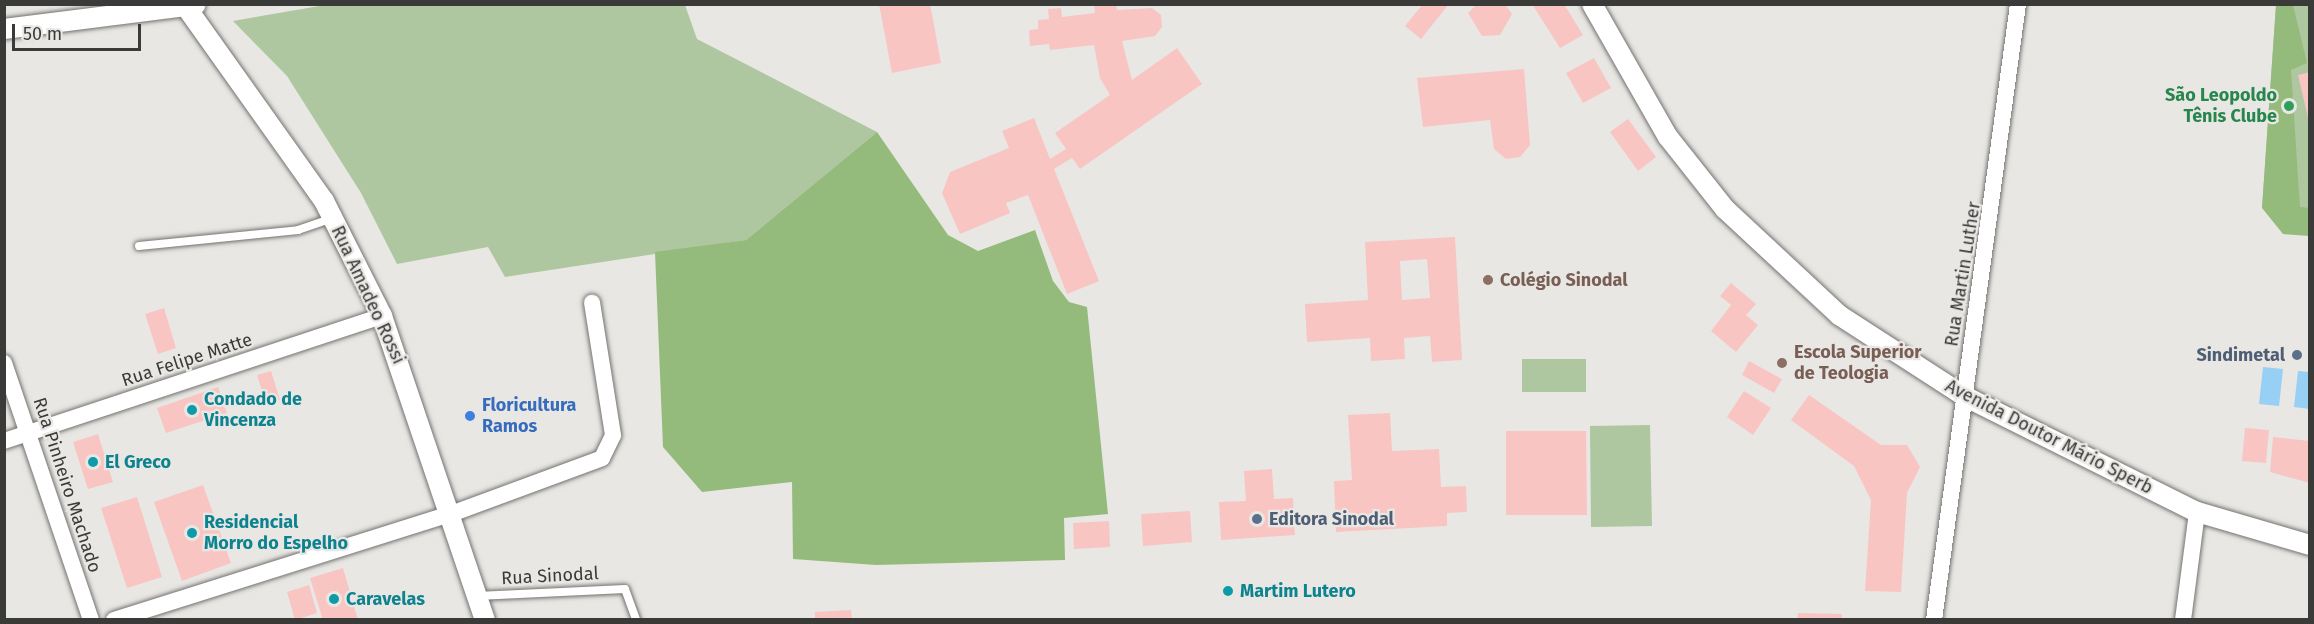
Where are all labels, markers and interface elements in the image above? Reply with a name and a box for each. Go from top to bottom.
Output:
scale bar [15,12,144,50]
text: 50 m [23,23,62,45]
place label: São Leopoldo Tênis Clube [2165,85,2277,128]
marker: São Leopoldo Tênis Clube [2282,99,2296,113]
street label: Rua Martin Luther [1941,200,1985,348]
street label: Rua Amadeo Rossi [326,222,410,368]
place label: Colégio Sinodal [1500,269,1628,291]
marker: Colégio Sinodal [1481,273,1495,287]
street label: Rua Felipe Matte [119,329,255,391]
place label: Escola Superior de Teologia [1794,342,1922,385]
place label: Sindimetal [2196,344,2285,366]
marker: Sindimetal [2290,348,2304,362]
marker: Escola Superior de Teologia [1775,356,1789,370]
street label: Avenida Doutor Mário Sperb [1942,375,2156,499]
place label: Condado de Vincenza [204,389,302,432]
street label: Rua Pinheiro Machado [28,395,106,575]
place label: Floricultura Ramos [482,395,576,438]
marker: Condado de Vincenza [185,403,199,417]
marker: Floricultura Ramos [463,409,477,423]
place label: El Greco [105,451,171,473]
marker: El Greco [86,455,100,469]
place label: Editora Sinodal [1269,508,1394,530]
place label: Residencial Morro do Espelho [204,512,348,554]
marker: Editora Sinodal [1250,512,1264,526]
marker: Residencial Morro do Espelho [185,526,199,540]
street label: Rua Sinodal [501,563,599,589]
place label: Martim Lutero [1240,580,1356,602]
marker: Martim Lutero [1221,584,1235,598]
place label: Caravelas [346,588,425,610]
marker: Caravelas [327,592,341,606]

